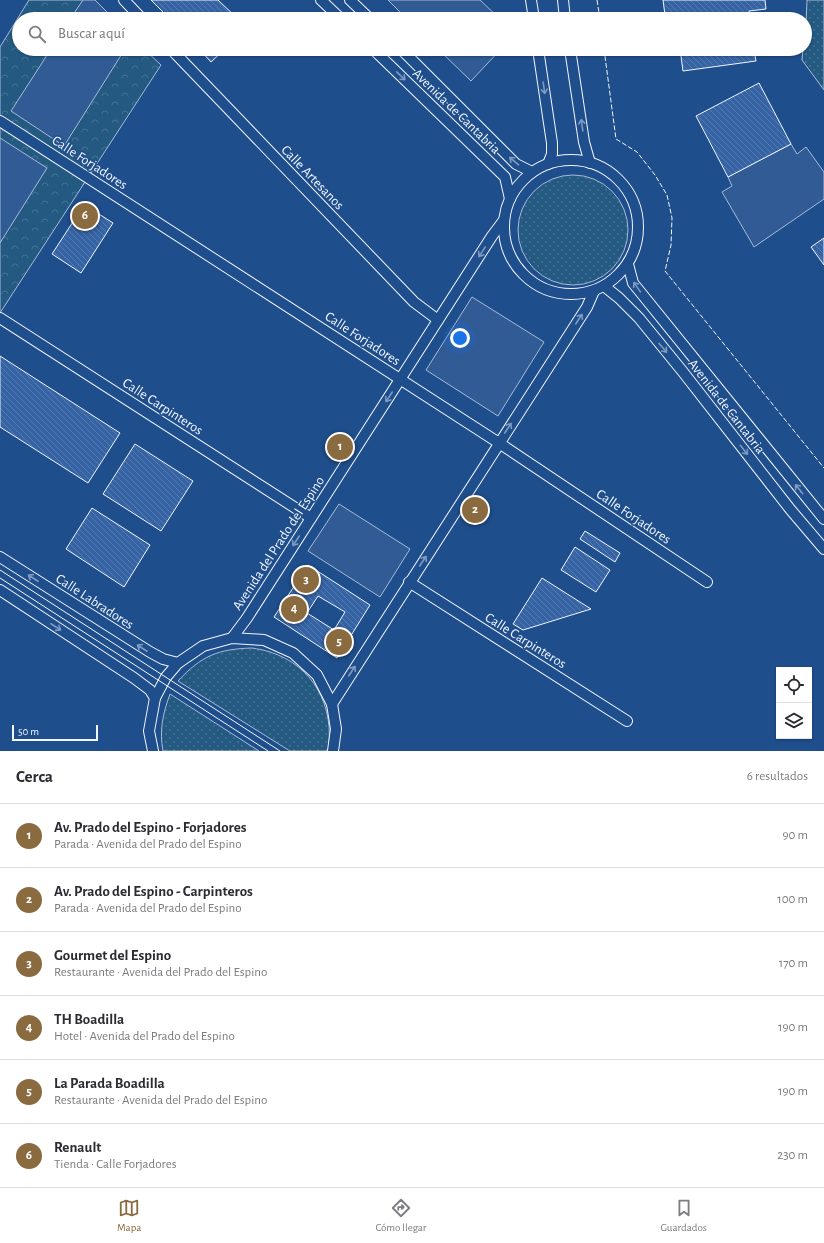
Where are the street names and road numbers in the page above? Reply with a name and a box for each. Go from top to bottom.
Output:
street label: Avenida de Cantabria [410,66,503,157]
street label: Calle Forjadores [49,133,130,192]
street label: Calle Artesanos [278,143,346,213]
street label: Calle Forjadores [322,309,403,368]
street label: Avenida de Cantabria [685,357,768,457]
street label: Calle Carpinteros [120,376,205,438]
street label: Avenida del Prado del Espino [230,474,327,613]
street label: Calle Forjadores [594,487,673,547]
street label: Calle Labradores [53,572,136,632]
street label: Calle Carpinteros [482,610,568,671]

